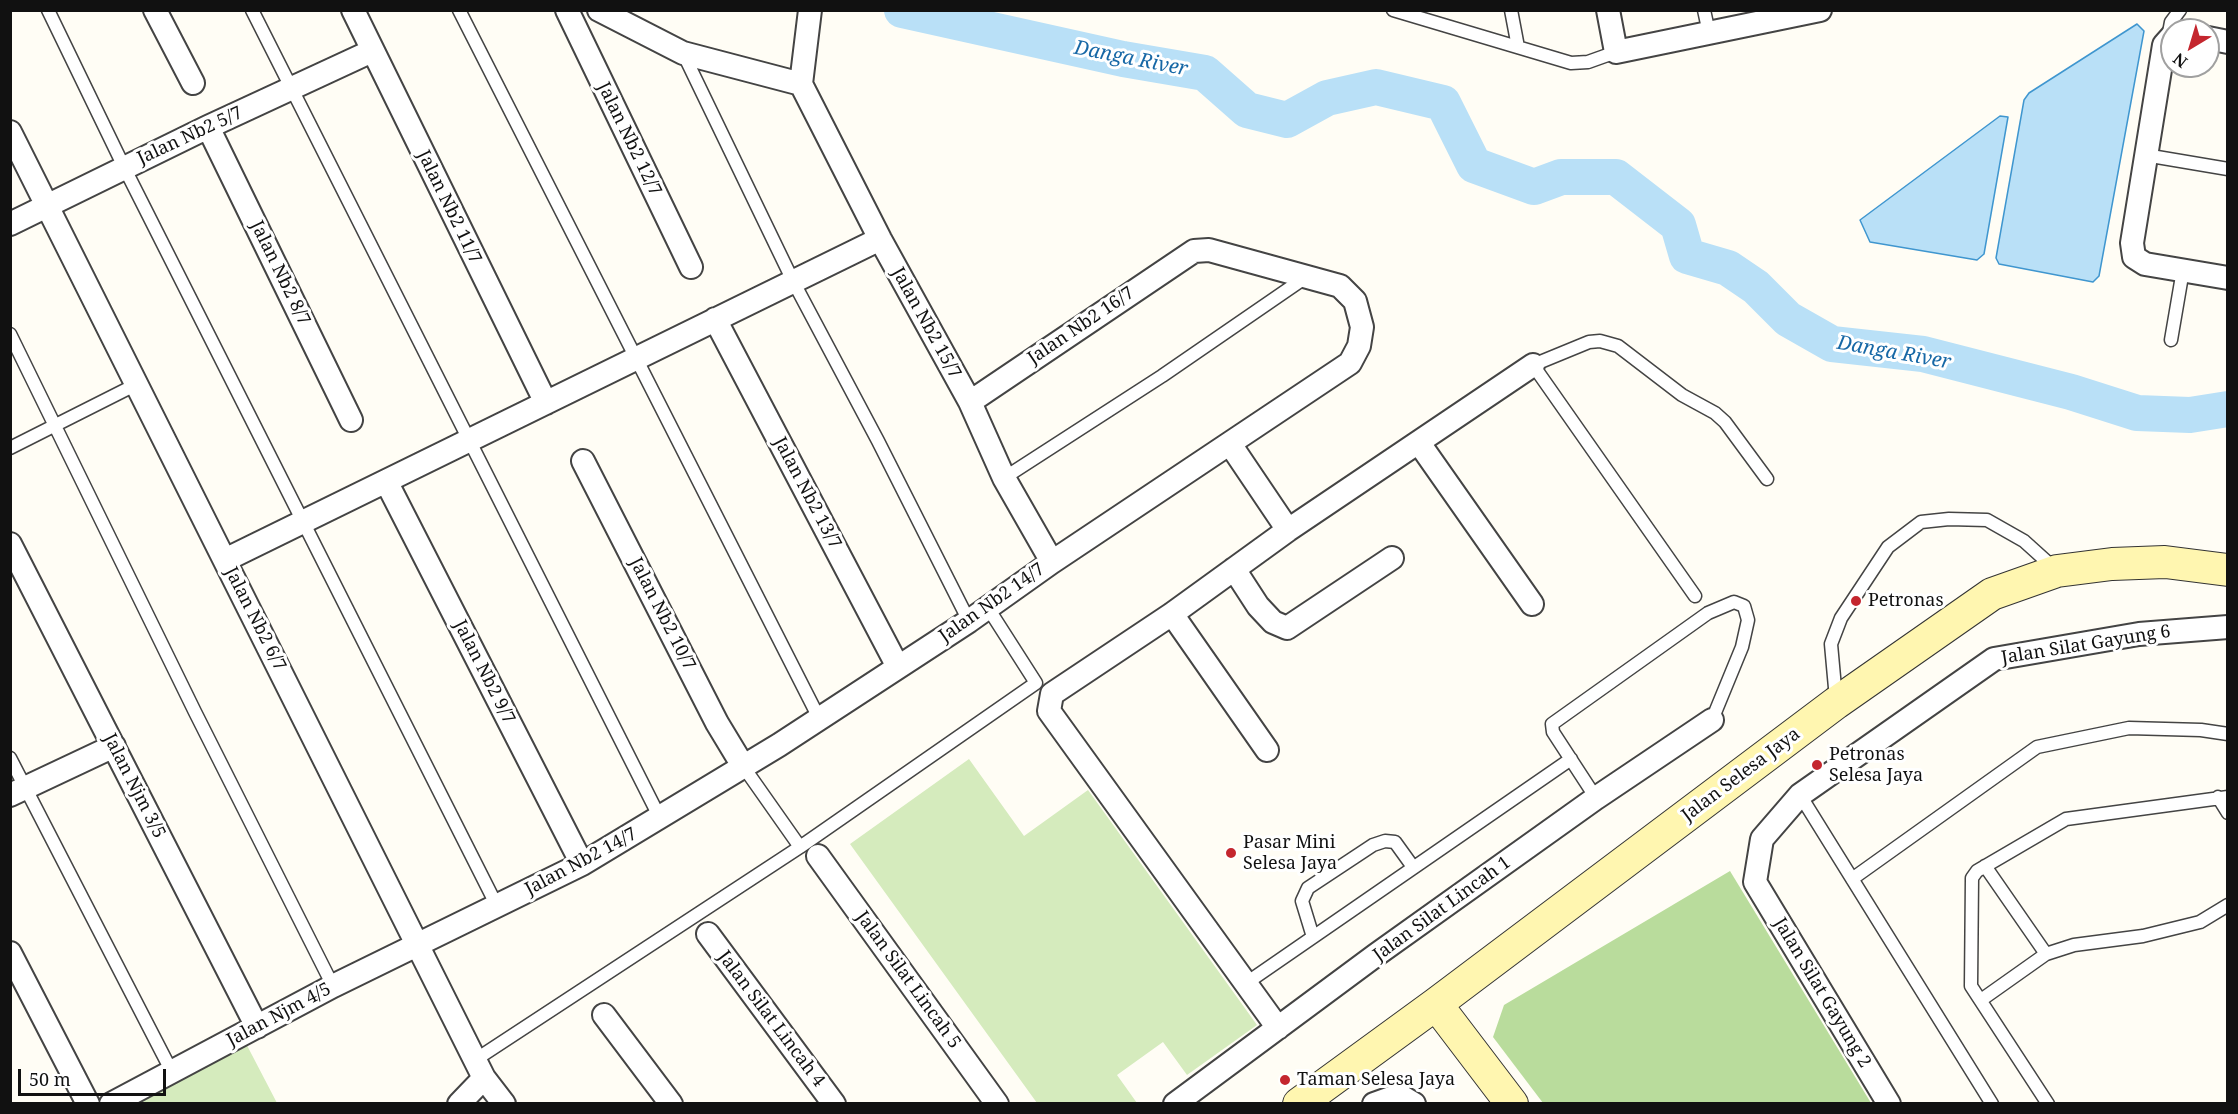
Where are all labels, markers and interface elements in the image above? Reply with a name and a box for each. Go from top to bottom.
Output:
north arrow [2160,18,2220,78]
water label: Danga River [1072,36,1190,82]
text: N [2168,48,2192,73]
street label: Jalan Nb2 12/7 [592,79,666,199]
street label: Jalan Nb2 5/7 [134,102,246,170]
street label: Jalan Nb2 11/7 [412,147,486,267]
street label: Jalan Nb2 8/7 [245,217,315,329]
street label: Jalan Nb2 15/7 [887,264,965,382]
street label: Jalan Nb2 16/7 [1024,283,1138,369]
water label: Danga River [1835,331,1953,375]
street label: Jalan Nb2 13/7 [768,433,846,553]
street label: Jalan Nb2 10/7 [624,554,700,674]
street label: Jalan Nb2 14/7 [935,559,1049,647]
street label: Jalan Nb2 6/7 [220,564,290,674]
place label: Petronas [1868,590,1944,612]
marker: Petronas [1849,594,1863,608]
street label: Jalan Nb2 9/7 [449,617,519,727]
street label: Jalan Silat Gayung 6 [2000,621,2172,669]
street label: Jalan Selesa Jaya [1678,723,1804,827]
street label: Jalan Njm 3/5 [98,730,170,842]
place label: Petronas Selesa Jaya [1829,744,1923,786]
marker: Petronas Selesa Jaya [1810,758,1824,772]
street label: Jalan Nb2 14/7 [521,823,641,901]
place label: Pasar Mini Selesa Jaya [1243,832,1337,874]
marker: Pasar Mini Selesa Jaya [1224,846,1238,860]
street label: Jalan Silat Lincah 1 [1369,852,1515,966]
street label: Jalan Silat Lincah 5 [851,907,965,1053]
street label: Jalan Silat Gayung 2 [1769,914,1875,1072]
street label: Jalan Silat Lincah 4 [713,947,829,1091]
street label: Jalan Njm 4/5 [223,979,335,1051]
scale bar [21,1057,170,1095]
text: 50 m [29,1067,71,1091]
place label: Taman Selesa Jaya [1297,1069,1455,1091]
marker: Taman Selesa Jaya [1278,1073,1292,1087]

